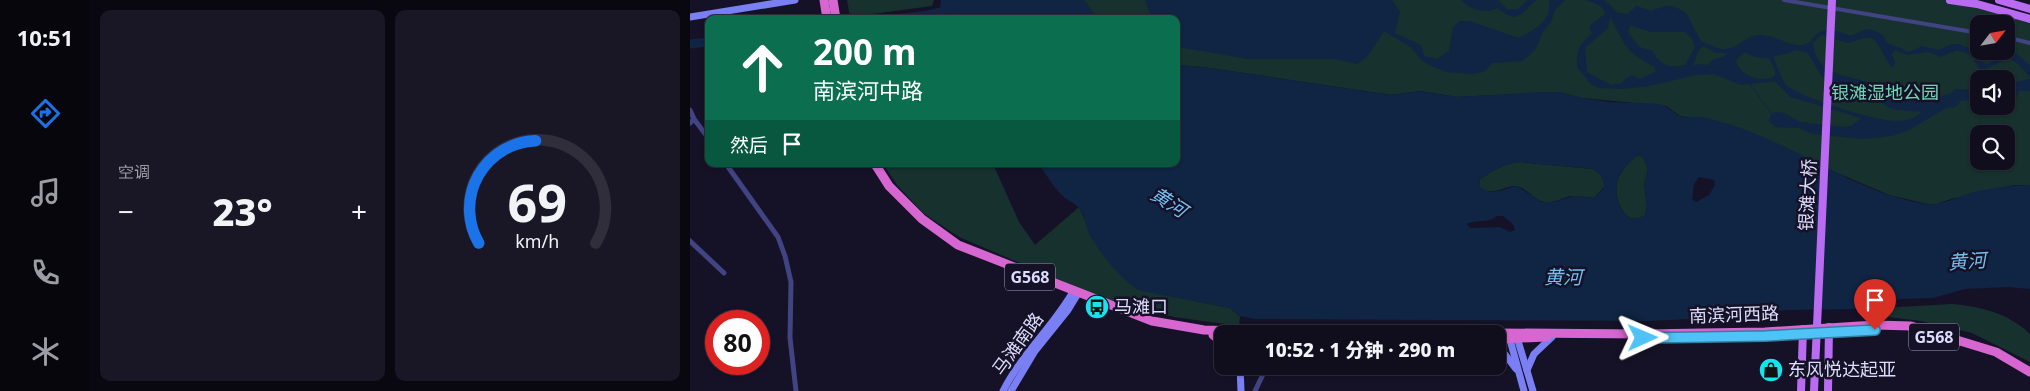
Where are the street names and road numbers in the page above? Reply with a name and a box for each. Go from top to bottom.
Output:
street label: 银滩大桥 [1793,158,1821,232]
road number: G568 [1005,264,1055,290]
street label: 南滨河西路 [1689,300,1779,328]
street label: 马滩南路 [986,307,1048,380]
road number: G568 [1909,324,1959,351]

